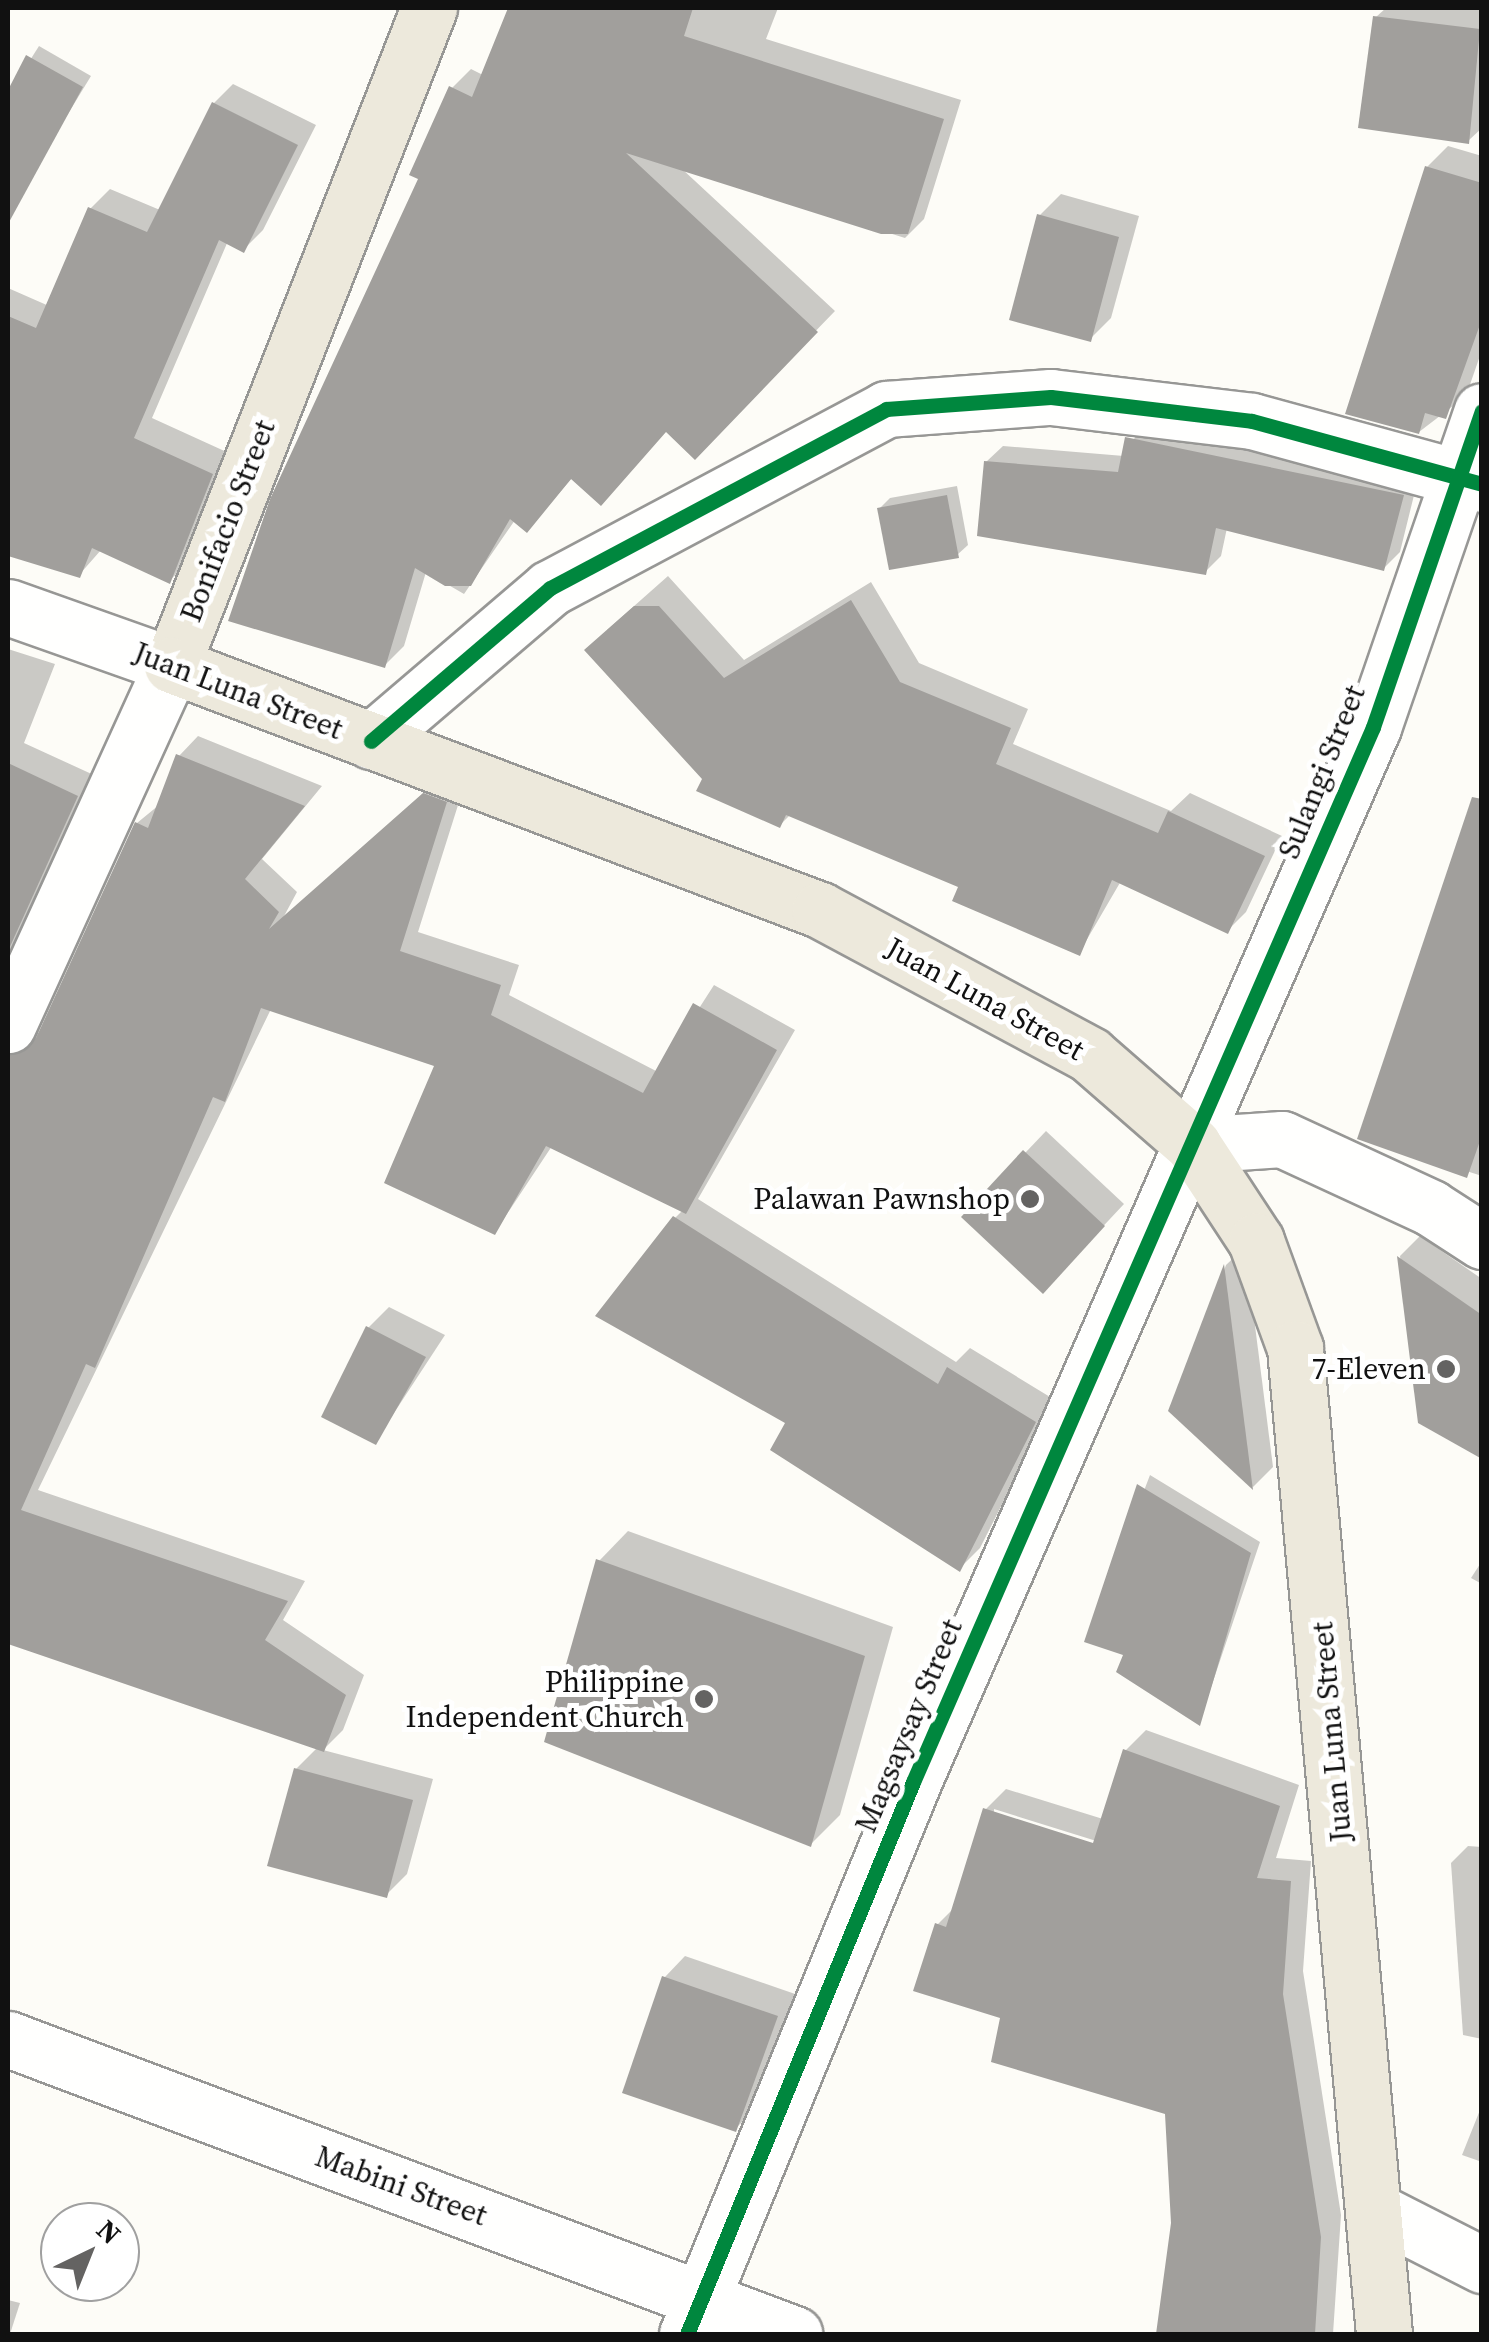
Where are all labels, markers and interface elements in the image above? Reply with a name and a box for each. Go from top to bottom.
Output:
street label: Bonifacio Street [173,415,283,627]
street label: Juan Luna Street [129,635,347,747]
street label: Sulangi Street [1271,680,1373,864]
street label: Juan Luna Street [880,930,1090,1068]
place label: Palawan Pawnshop [753,1181,1010,1217]
marker: Palawan Pawnshop [1019,1188,1041,1210]
place label: 7-Eleven [1312,1351,1426,1387]
marker: 7-Eleven [1435,1358,1457,1380]
street label: Magsaysay Street [848,1614,970,1838]
street label: Juan Luna Street [1304,1620,1360,1844]
place label: Philippine Independent Church [406,1664,684,1734]
marker: Philippine Independent Church [693,1688,715,1710]
street label: Mabini Street [310,2138,492,2234]
north arrow [40,2202,140,2302]
text: N [89,2211,130,2252]

